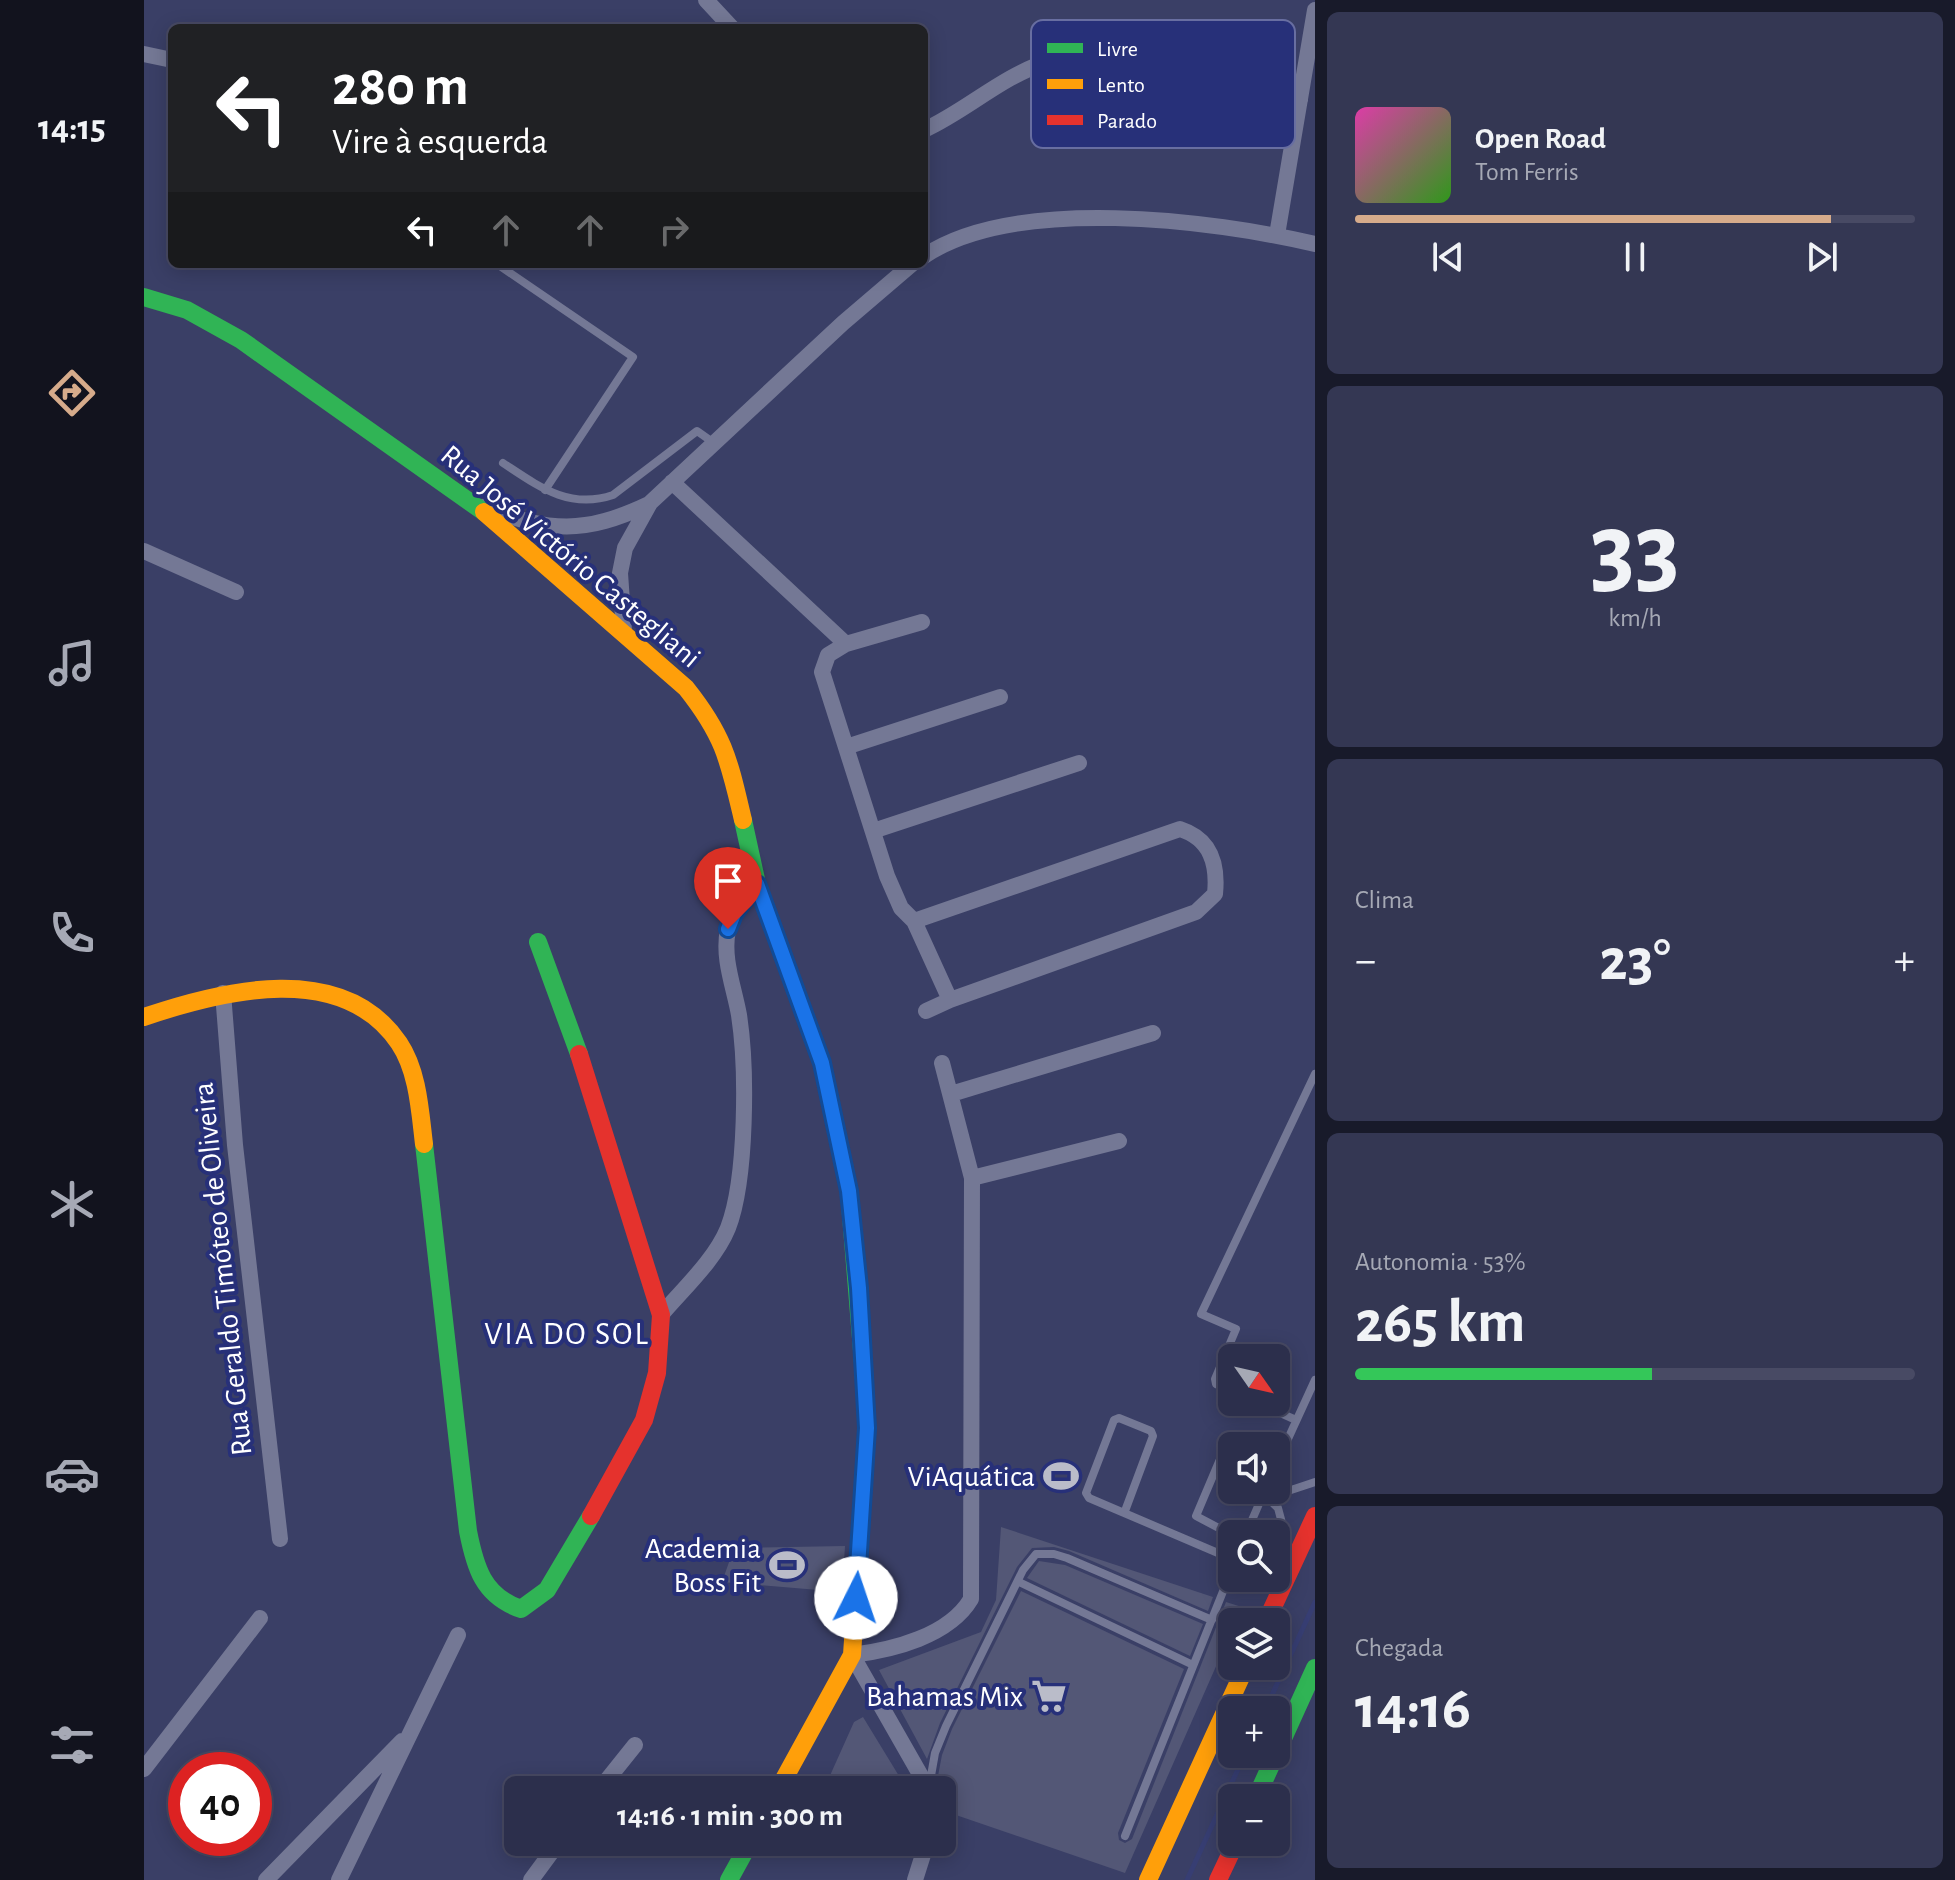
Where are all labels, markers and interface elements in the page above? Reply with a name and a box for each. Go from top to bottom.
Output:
legend [1031,20,1295,148]
text: Livre [1097,38,1138,60]
icon: left [200,56,304,160]
text: 280 m [332,59,469,115]
text: Lento [1097,74,1145,96]
text: 14:15 [38,110,106,146]
text: Parado [1097,110,1157,132]
text: Vire à esquerda [332,124,548,160]
text: Open Road [1475,124,1606,154]
text: Tom Ferris [1475,159,1579,185]
icon: left [400,208,444,252]
icon: ahead [484,208,528,252]
icon: ahead [568,208,612,252]
icon: right [652,208,696,252]
icon: previous [1426,235,1470,279]
icon: pause [1613,235,1657,279]
icon: next [1800,235,1844,279]
icon: directions [44,365,100,421]
street label: Rua José Victório Castegliani [435,440,706,674]
text: 33 [1590,499,1680,603]
text: km/h [1608,605,1662,631]
icon: music [44,635,100,691]
pin [694,847,762,929]
icon: arrive [706,859,750,903]
text: Clima [1355,887,1414,913]
icon: phone [44,905,100,961]
text: 23° [1599,931,1671,991]
text: − [1355,939,1376,983]
text: + [1894,939,1915,983]
street label: Rua Geraldo Timóteo de Oliveira [188,1081,258,1457]
icon: climate [44,1176,100,1232]
text: Autonomia · 53% [1355,1249,1526,1275]
text: 265 km [1355,1293,1525,1353]
district label: VIA DO SOL [484,1318,650,1350]
north arrow [1218,1344,1290,1416]
map controls [1218,1344,1290,1856]
button: sound [1218,1432,1290,1504]
icon: car [44,1446,100,1502]
sports icon: ViAquática [1042,1457,1080,1495]
place label: ViAquática [908,1462,1035,1492]
button: search [1218,1520,1290,1592]
place label: Academia Boss Fit [645,1534,761,1598]
sports icon: Academia Boss Fit [768,1546,806,1584]
position arrow [814,1556,898,1640]
button: layers [1218,1608,1290,1680]
text: Chegada [1355,1635,1444,1661]
supermarket icon: Bahamas Mix [1030,1677,1068,1715]
text: 14:16 [1355,1679,1471,1739]
place label: Bahamas Mix [866,1682,1023,1712]
button: + [1218,1696,1290,1768]
icon: filters [44,1717,100,1773]
speed limit sign: 40 [168,1752,272,1856]
button: − [1218,1784,1290,1856]
text: 14:16 · 1 min · 300 m [617,1801,843,1831]

